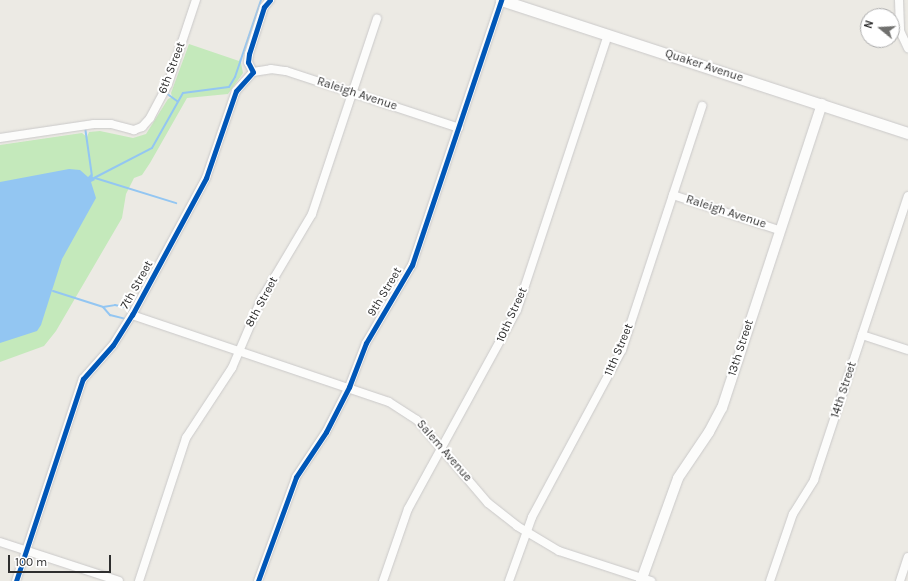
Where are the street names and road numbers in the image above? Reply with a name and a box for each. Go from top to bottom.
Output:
street label: 6th Street [156,40,188,96]
street label: Quaker Avenue [663,47,745,85]
street label: Raleigh Avenue [315,74,399,114]
street label: Raleigh Avenue [684,192,768,232]
street label: 7th Street [118,258,156,312]
street label: 9th Street [365,265,405,319]
street label: 8th Street [243,274,281,330]
street label: 10th Street [493,285,531,345]
street label: 13th Street [725,318,757,378]
street label: 11th Street [602,322,636,378]
street label: 14th Street [828,360,860,420]
street label: Salem Avenue [413,417,475,485]

